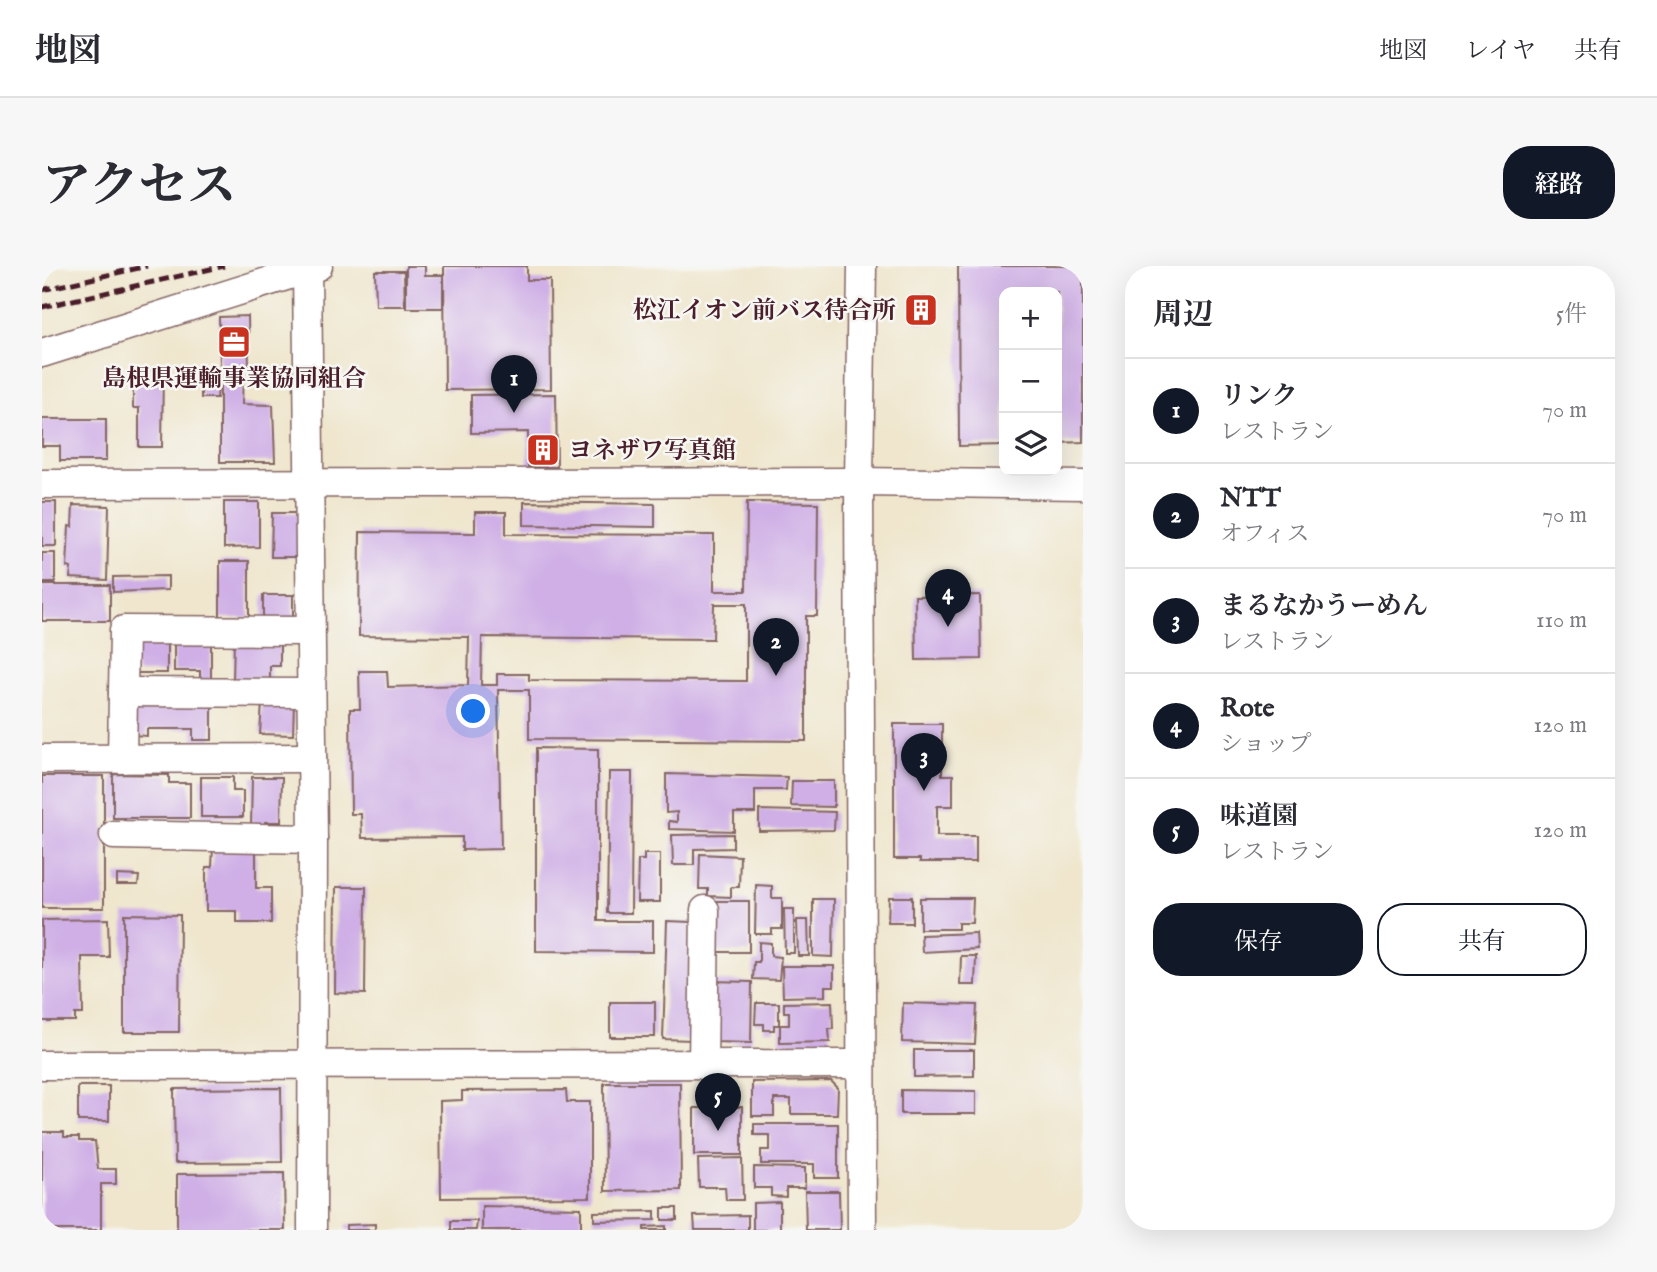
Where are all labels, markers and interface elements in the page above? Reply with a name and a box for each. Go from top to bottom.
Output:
text: 地図 [35,31,101,73]
text: 地図 [1379,36,1427,67]
text: レイヤ [1465,36,1536,67]
text: 共有 [1574,36,1622,67]
button: 経路 [1503,146,1615,219]
text: アクセス [42,157,237,219]
map controls [999,287,1062,476]
button: + [999,287,1062,350]
building icon: 松江イオン前バス待合所 [902,291,940,329]
place label: 松江イオン前バス待合所 [633,296,896,327]
text: 周辺 [1153,297,1213,335]
text: 5件 [1556,300,1587,329]
office icon: 島根県運輸事業協同組合 [215,323,253,361]
button: − [999,350,1062,413]
pin: 1 [491,355,537,413]
place label: 島根県運輸事業協同組合 [102,364,366,395]
text: リンク [1220,380,1297,413]
text: 1 [1172,396,1180,425]
text: 70 m [1542,396,1587,425]
button: layers [999,413,1062,476]
text: レストラン [1220,418,1334,447]
building icon: ヨネザワ写真館 [524,431,562,469]
place label: ヨネザワ写真館 [568,436,736,467]
text: NTT [1220,482,1281,515]
text: 2 [1171,501,1181,530]
text: 70 m [1542,501,1587,530]
text: オフィス [1220,520,1309,549]
pin: 4 [925,569,971,627]
text: まるなかうーめん [1220,590,1428,623]
text: 3 [1172,606,1180,635]
text: 110 m [1536,606,1587,635]
pin: 2 [753,618,799,676]
text: レストラン [1220,628,1334,657]
text: Rote [1220,692,1275,725]
your location [456,694,490,728]
text: 4 [1170,711,1182,740]
text: 120 m [1534,711,1587,740]
text: ショップ [1220,730,1312,759]
pin: 3 [901,733,947,791]
text: 味道園 [1220,800,1298,833]
text: 5 [1172,816,1180,845]
text: 120 m [1534,816,1587,845]
text: レストラン [1220,838,1334,867]
button: 保存 [1153,903,1363,976]
button: 共有 [1377,903,1587,976]
pin: 5 [695,1073,741,1131]

